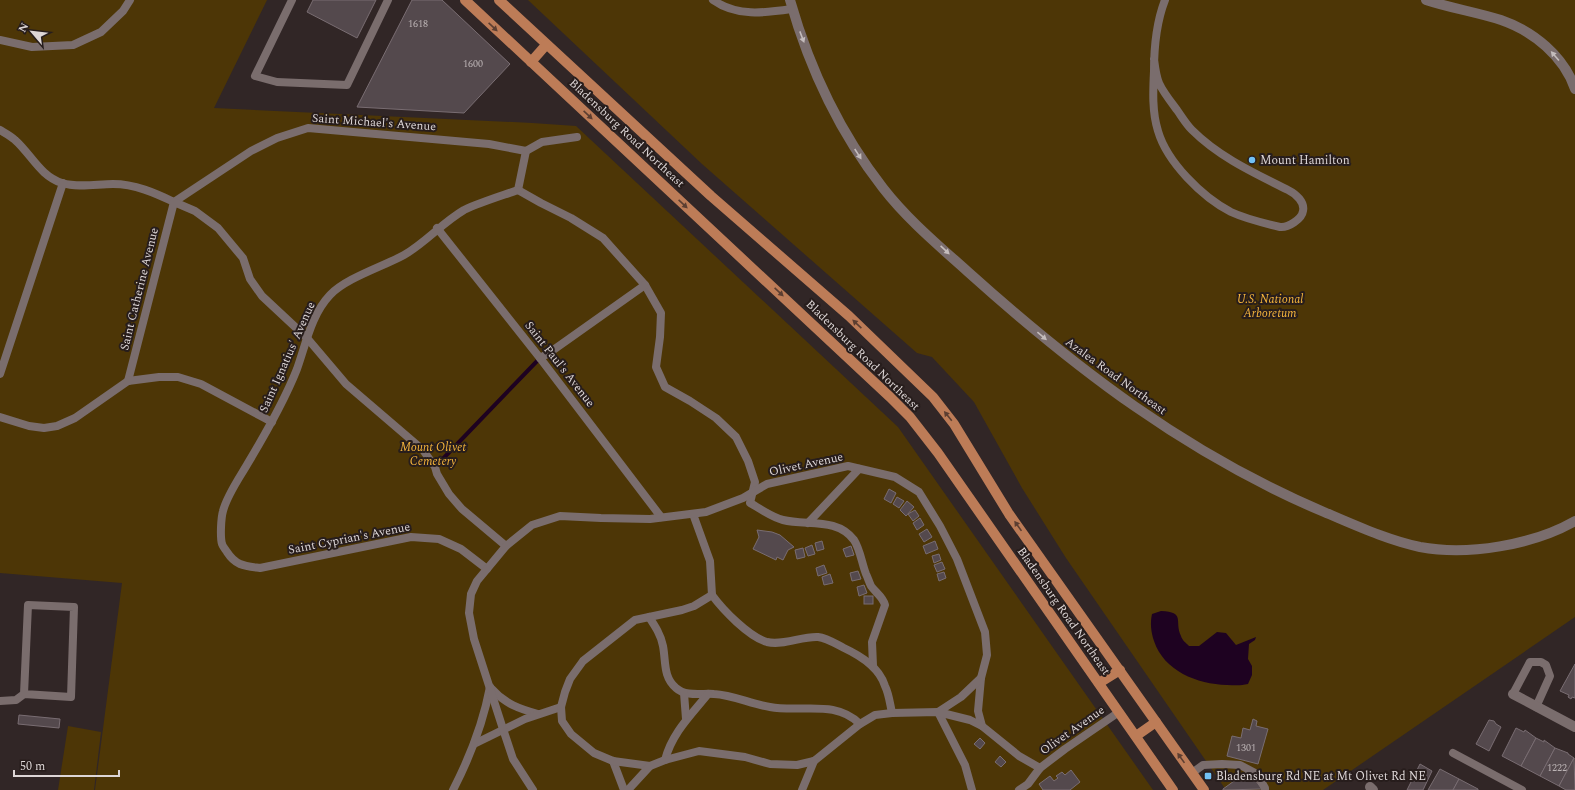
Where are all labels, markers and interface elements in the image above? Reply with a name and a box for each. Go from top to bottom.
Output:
north arrow [12,12,52,52]
house number: 1618 [408,16,428,32]
text: N [14,20,33,35]
one-way arrow [488,22,498,31]
one-way arrow [799,31,805,43]
one-way arrow [1550,51,1560,61]
house number: 1600 [463,56,483,72]
street label: Bladensburg Road Northeast [564,74,689,192]
street label: Saint Michael's Avenue [311,109,437,136]
one-way arrow [584,110,593,119]
one-way arrow [854,149,862,159]
place label: Mount Hamilton [1260,151,1350,170]
marker: Mount Hamilton [1247,155,1257,165]
one-way arrow [678,199,688,209]
street label: Saint Catherine Avenue [115,226,164,353]
one-way arrow [940,245,950,255]
one-way arrow [774,287,784,297]
park label: U.S. National Arboretum [1237,290,1303,323]
street label: Bladensburg Road Northeast [801,295,924,415]
street label: Saint Ignatius' Avenue [254,298,321,416]
street label: Saint Paul's Avenue [520,317,599,412]
one-way arrow [852,319,862,329]
one-way arrow [1037,332,1048,341]
street label: Azalea Road Northeast [1061,333,1171,420]
one-way arrow [944,411,952,422]
park label: Mount Olivet Cemetery [400,438,466,471]
street label: Olivet Avenue [767,447,845,482]
street label: Saint Cyprian's Avenue [286,517,412,560]
one-way arrow [1014,521,1022,531]
street label: Bladensburg Road Northeast [1012,543,1115,679]
street label: Olivet Avenue [1036,701,1109,760]
house number: 1301 [1236,740,1256,756]
scale bar [14,752,119,778]
one-way arrow [1177,753,1185,763]
text: 50 m [20,757,45,776]
house number: 1222 [1547,760,1567,776]
place label: Bladensburg Rd NE at Mt Olivet Rd NE [1216,767,1426,786]
marker: Bladensburg Rd NE at Mt Olivet Rd NE [1203,771,1213,781]

